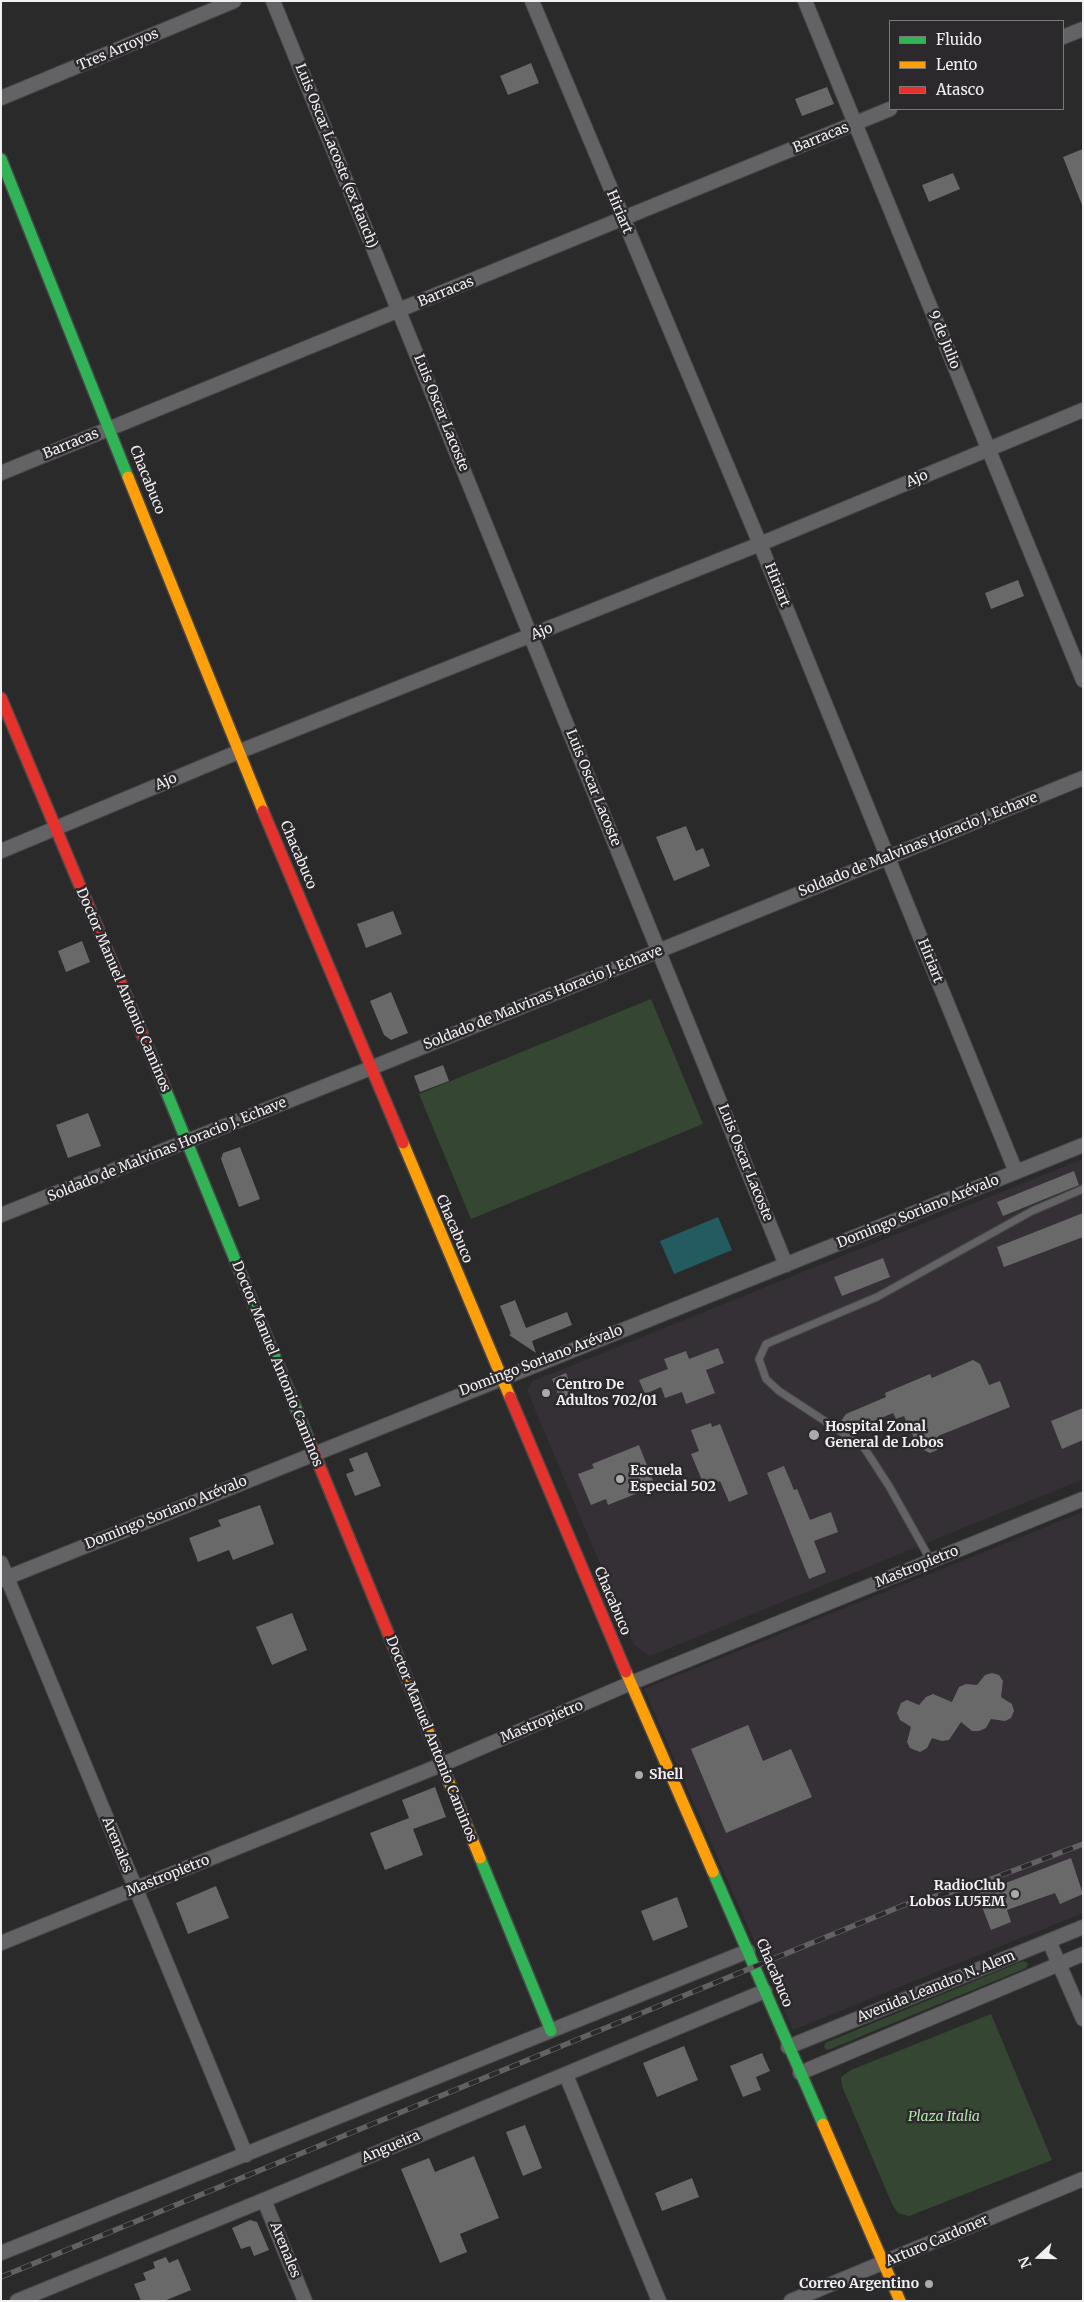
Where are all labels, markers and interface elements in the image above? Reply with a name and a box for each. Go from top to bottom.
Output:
legend [889,20,1064,110]
street label: Tres Arroyos [75,25,161,75]
text: Fluido [936,30,982,49]
text: Lento [936,55,977,74]
street label: Luis Oscar Lacoste (ex Rauch) [291,61,381,251]
text: Atasco [936,80,984,99]
street label: Barracas [791,119,851,157]
street label: Hiriart [602,188,636,236]
street label: Barracas [416,273,476,311]
street label: 9 de Julio [925,308,963,372]
street label: Luis Oscar Lacoste [410,352,472,474]
street label: Barracas [41,425,101,463]
street label: Chacabuco [126,443,168,517]
street label: Ajo [904,467,930,491]
street label: Hiriart [761,561,793,609]
street label: Ajo [529,620,555,644]
street label: Luis Oscar Lacoste [562,727,624,849]
street label: Ajo [153,770,179,794]
street label: Soldado de Malvinas Horacio J. Echave [796,789,1040,901]
street label: Chacabuco [276,818,320,892]
street label: Doctor Manuel Antonio Caminos [72,885,174,1095]
street label: Hiriart [914,937,946,985]
street label: Soldado de Malvinas Horacio J. Echave [421,942,665,1054]
street label: Soldado de Malvinas Horacio J. Echave [45,1094,289,1206]
street label: Luis Oscar Lacoste [714,1102,776,1224]
street label: Domingo Soriano Arévalo [835,1172,1001,1252]
street label: Chacabuco [432,1192,476,1266]
street label: Doctor Manuel Antonio Caminos [228,1259,326,1469]
street label: Domingo Soriano Arévalo [457,1322,625,1400]
place label: Centro De Adultos 702/01 [556,1377,657,1410]
marker: Centro De Adultos 702/01 [540,1387,552,1399]
place label: Hospital Zonal General de Lobos [825,1419,944,1451]
marker: Hospital Zonal General de Lobos [807,1428,821,1442]
place label: Escuela Especial 502 [630,1463,716,1495]
street label: Domingo Soriano Arévalo [83,1473,249,1553]
marker: Escuela Especial 502 [614,1473,626,1485]
street label: Mastropietro [873,1543,961,1591]
street label: Chacabuco [590,1564,634,1638]
street label: Doctor Manuel Antonio Caminos [382,1634,480,1844]
street label: Mastropietro [498,1697,586,1747]
place label: Shell [649,1767,683,1783]
marker: Shell [633,1769,645,1781]
street label: Arenales [98,1815,136,1875]
street label: Mastropietro [124,1852,212,1900]
place label: RadioClub Lobos LU5EM [909,1878,1005,1910]
marker: RadioClub Lobos LU5EM [1009,1888,1021,1900]
street label: Chacabuco [752,1936,796,2010]
street label: Avenida Leandro N. Alem [855,1948,1017,2026]
park label: Plaza Italia [908,2109,980,2125]
street label: Angueira [359,2127,423,2167]
street label: Arturo Cardoner [883,2212,991,2270]
street label: Arenales [266,2220,304,2280]
north arrow [1014,2232,1064,2282]
text: N [1015,2254,1035,2271]
place label: Correo Argentino [799,2276,919,2292]
marker: Correo Argentino [923,2278,935,2290]

